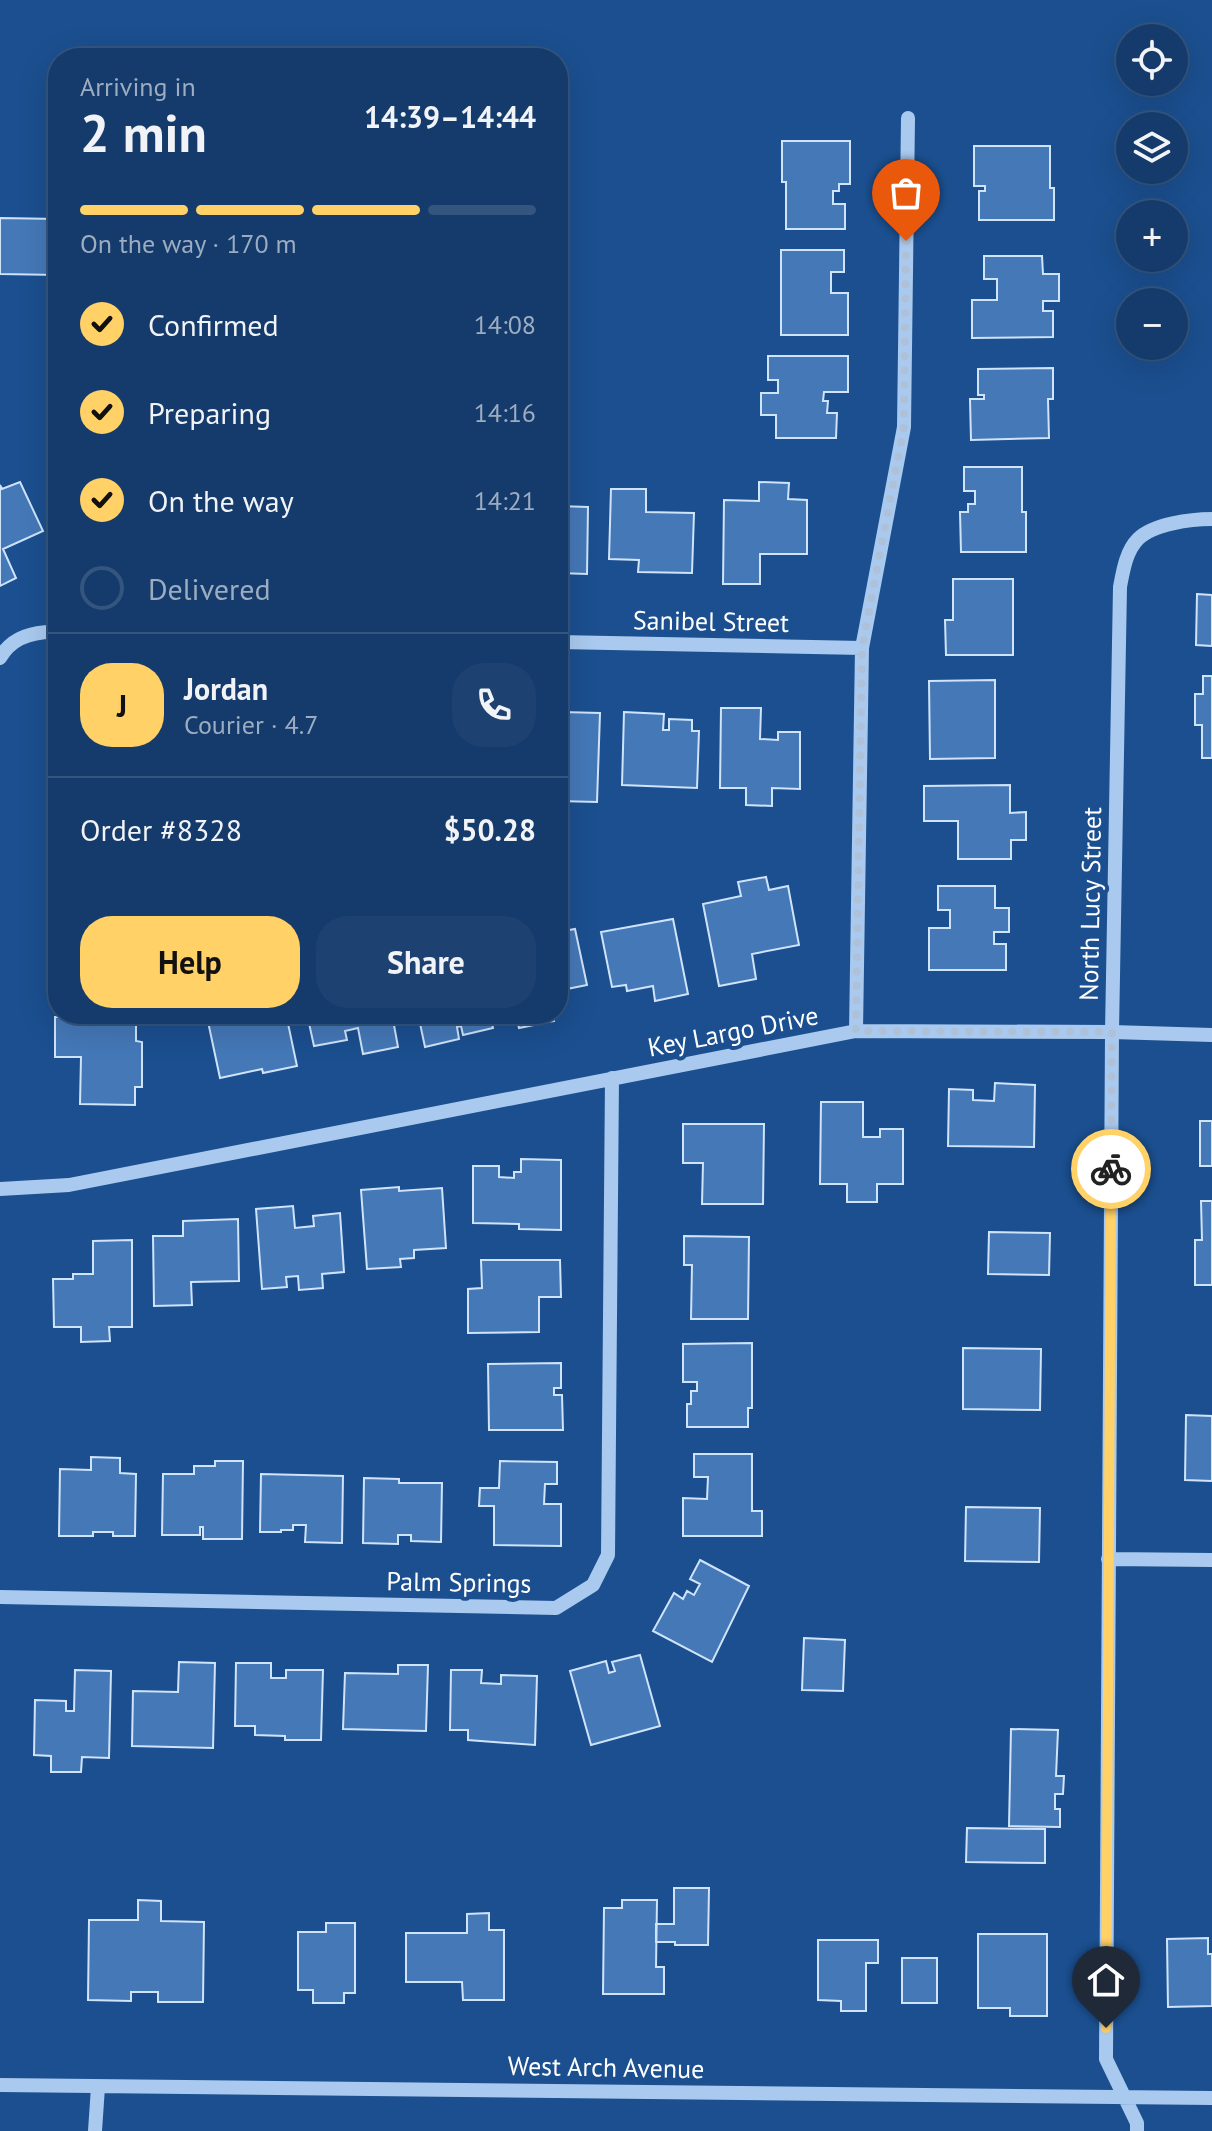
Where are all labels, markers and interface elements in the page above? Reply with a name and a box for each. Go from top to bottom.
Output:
map controls [1116,24,1188,360]
button: locate [1116,24,1188,96]
text: Arriving in [80,70,196,103]
text: 14:39–14:44 [364,97,536,136]
text: 2 min [80,99,207,166]
button: layers [1116,112,1188,184]
pin [872,159,940,241]
icon: bag [884,171,928,215]
button: + [1116,200,1188,272]
text: On the way · 170 m [80,227,297,260]
button: − [1116,288,1188,360]
icon: check [80,302,124,346]
text: Confirmed [148,305,279,344]
text: 14:08 [474,308,536,341]
icon: check [80,390,124,434]
text: Preparing [148,393,271,432]
text: 14:16 [474,396,536,429]
icon: check [80,478,124,522]
text: On the way [148,481,294,520]
text: 14:21 [474,484,536,517]
text: Delivered [148,569,271,608]
street label: Sanibel Street [633,603,789,639]
button: phone [452,663,536,747]
text: Jordan [184,669,268,708]
text: J [117,686,127,725]
text: Courier · 4.7 [184,708,318,741]
street label: North Lucy Street [1072,807,1108,1001]
text: Order #8328 [80,810,242,849]
text: $50.28 [444,810,536,849]
button: Help [80,916,300,1008]
button: Share [316,916,536,1008]
street label: Key Largo Drive [645,998,821,1064]
courier [1071,1129,1151,1209]
icon: bike [1089,1147,1133,1191]
street label: Palm Springs [386,1564,532,1600]
pin [1072,1946,1140,2028]
icon: home [1084,1958,1128,2002]
street label: West Arch Avenue [507,2049,705,2085]

